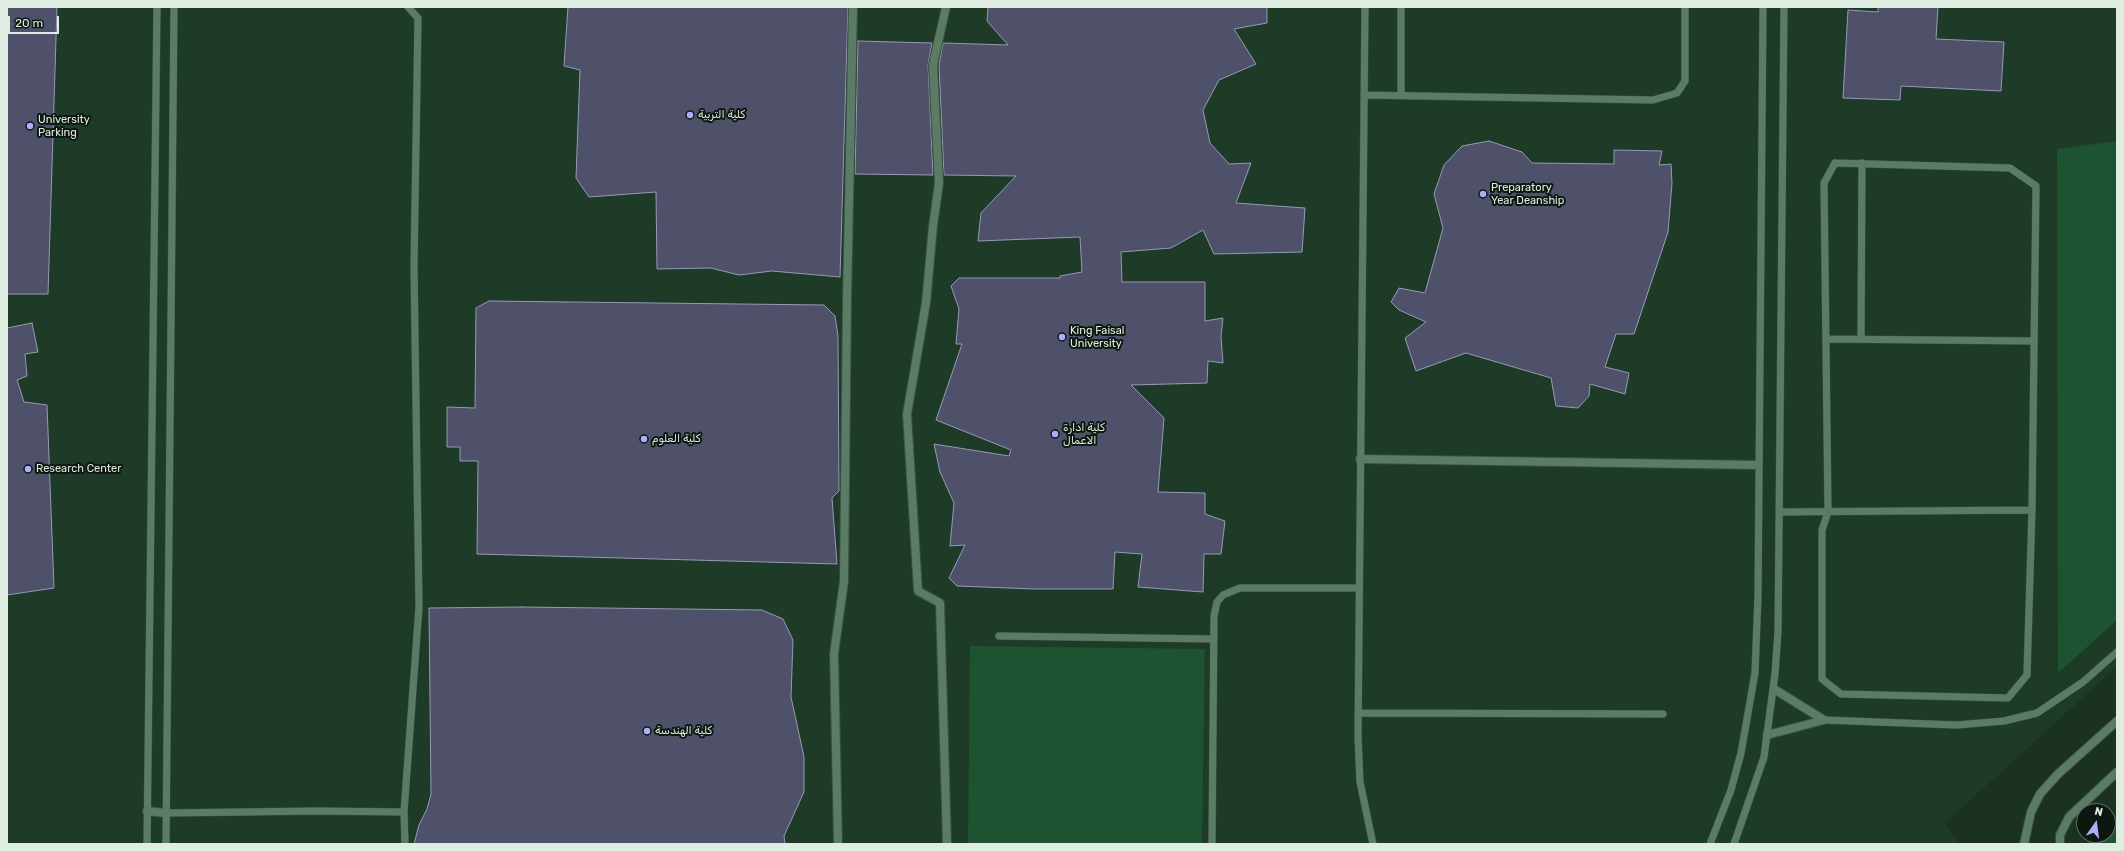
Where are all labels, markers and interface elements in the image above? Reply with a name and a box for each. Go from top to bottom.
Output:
scale bar [10,8,61,34]
text: 20 m [15,16,43,30]
place label: كلية التربية [698,108,745,122]
marker: كلية التربية [685,110,695,120]
place label: University Parking [38,113,90,139]
marker: University Parking [25,121,35,131]
place label: Preparatory Year Deanship [1491,181,1564,207]
marker: Preparatory Year Deanship [1478,189,1488,199]
place label: King Faisal University [1070,324,1124,350]
marker: King Faisal University [1057,332,1067,342]
place label: كلية ادارة الاعمال [1063,421,1105,447]
marker: كلية ادارة الاعمال [1050,429,1060,439]
place label: كلية العلوم [652,432,701,446]
marker: كلية العلوم [639,434,649,444]
place label: Research Center [36,462,121,476]
marker: Research Center [23,464,33,474]
place label: كلية الهندسة [655,724,712,738]
marker: كلية الهندسة [642,726,652,736]
north arrow [2076,803,2116,843]
text: N [2093,805,2104,819]

